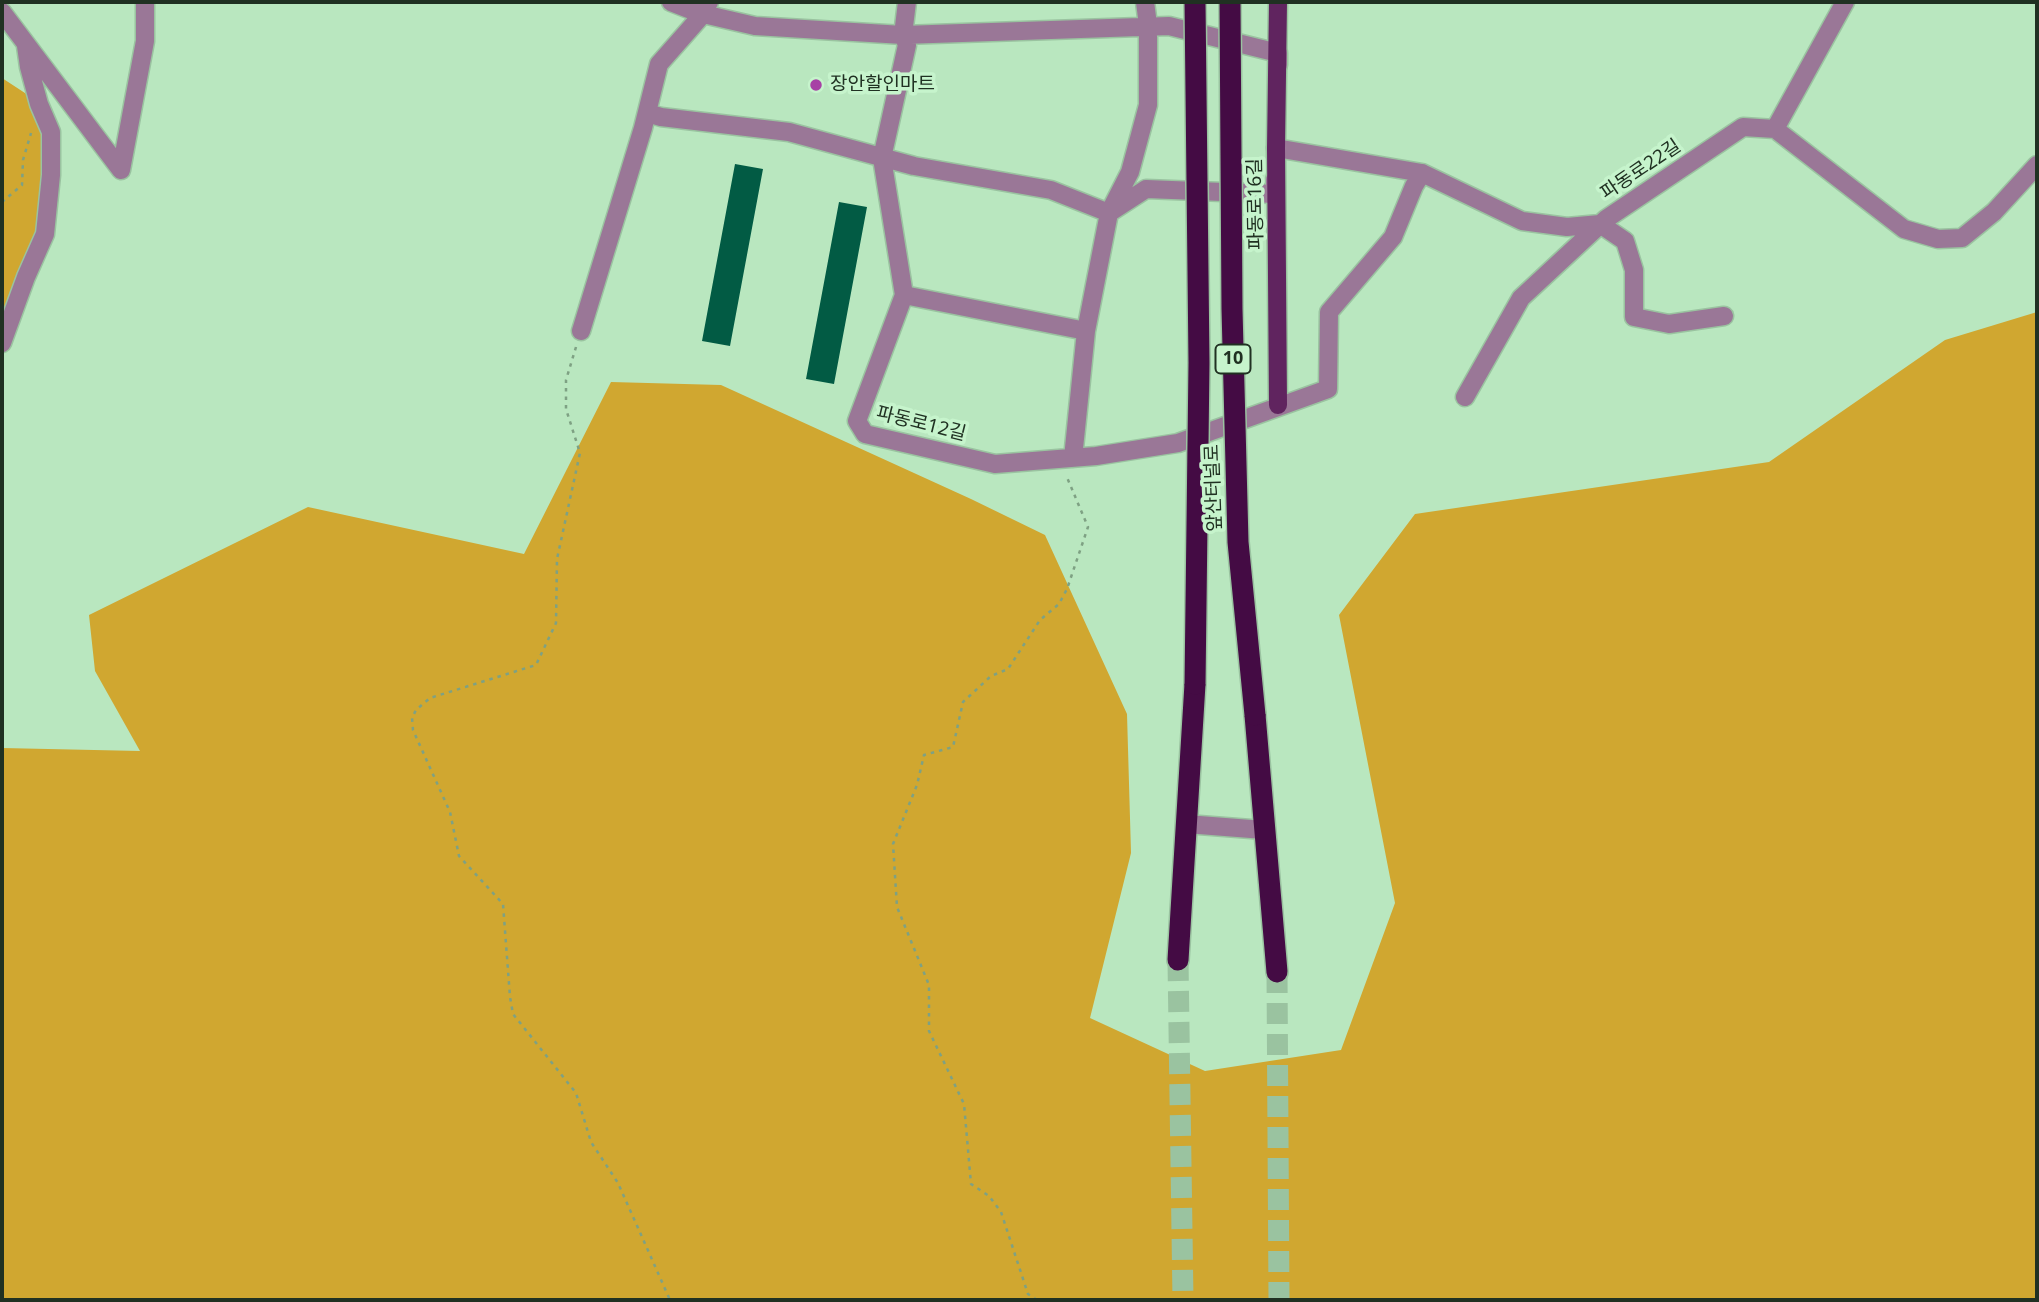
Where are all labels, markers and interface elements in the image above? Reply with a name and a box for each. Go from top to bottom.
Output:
place label: 장안할인마트 [830,74,935,96]
marker: 장안할인마트 [808,77,824,93]
street label: 파동로22길 [1597,135,1685,205]
street label: 파동로16길 [1244,158,1268,250]
road number: 10 [1216,344,1250,374]
street label: 파동로12길 [874,402,968,446]
street label: 앞산터널로 [1201,444,1227,532]

